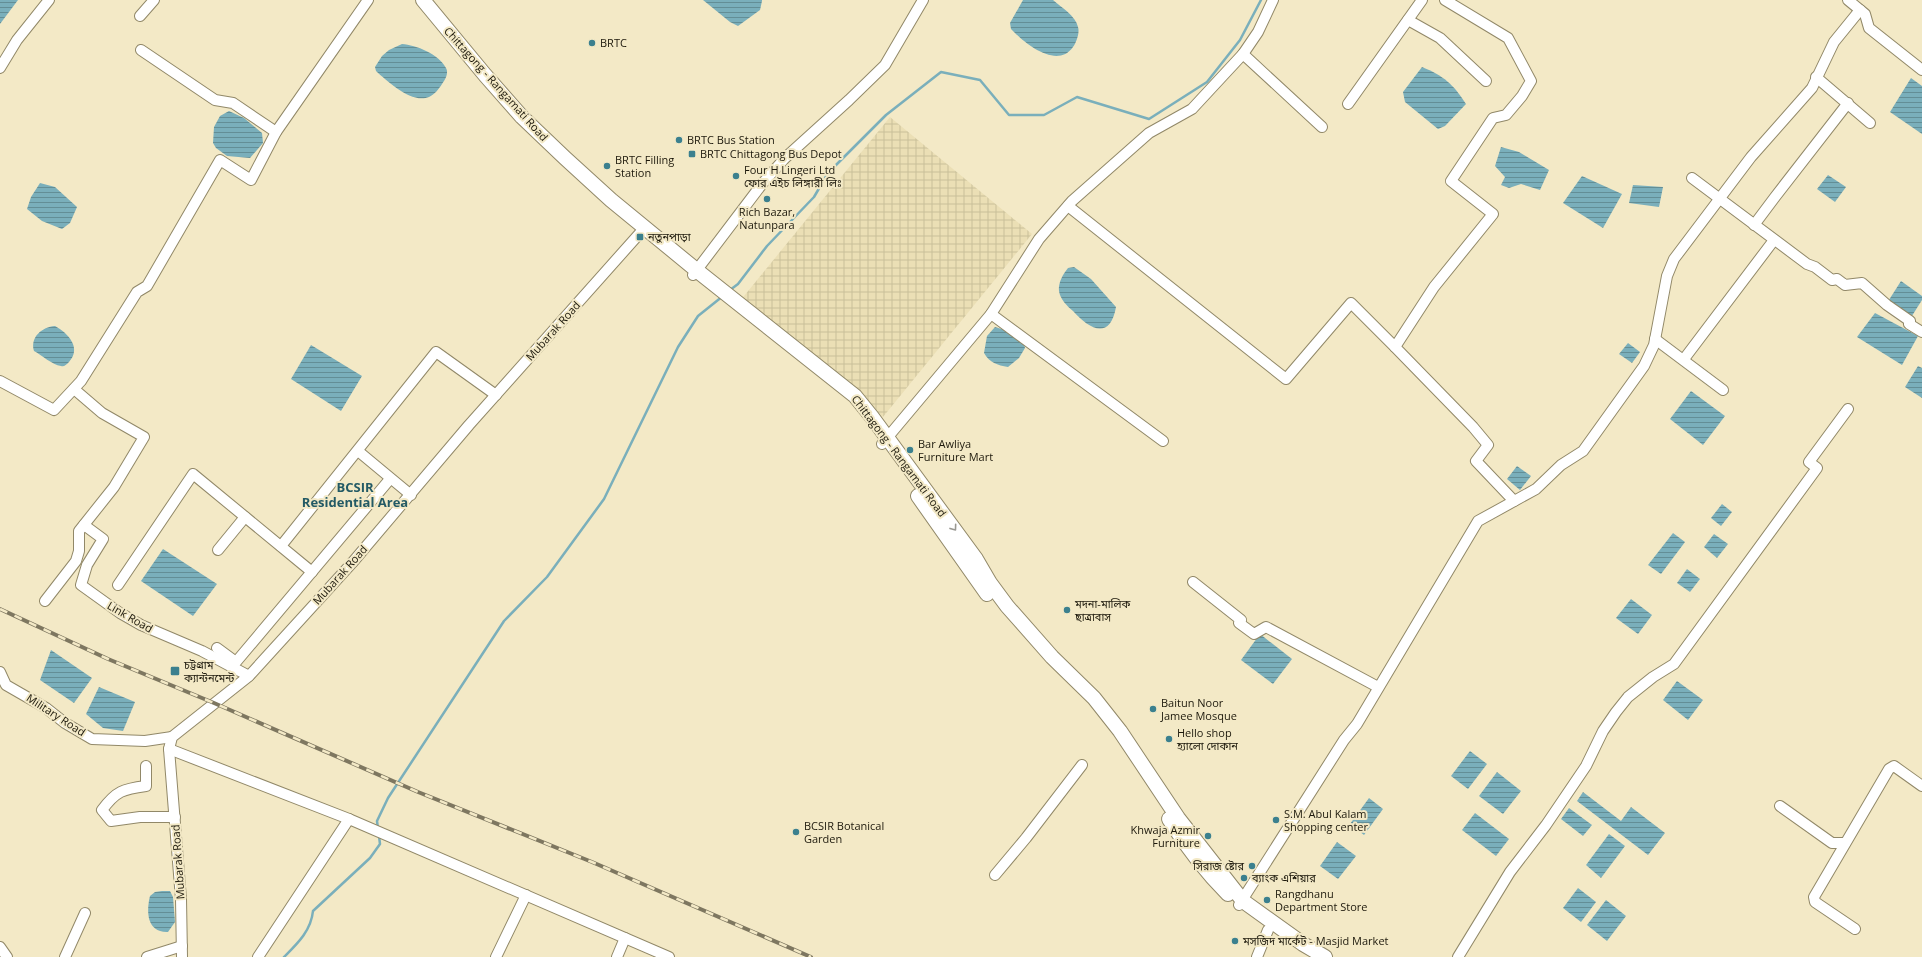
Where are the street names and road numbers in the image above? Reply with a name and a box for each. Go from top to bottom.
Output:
street label: Chittagong - Rangamati Road [441,23,552,144]
street label: Mubarak Road [522,298,583,364]
street label: Chittagong - Rangamati Road [849,392,950,520]
street label: Mubarak Road [309,542,370,608]
street label: Link Road [105,598,156,636]
street label: Military Road [24,690,89,739]
street label: Mubarak Road [167,824,188,900]

